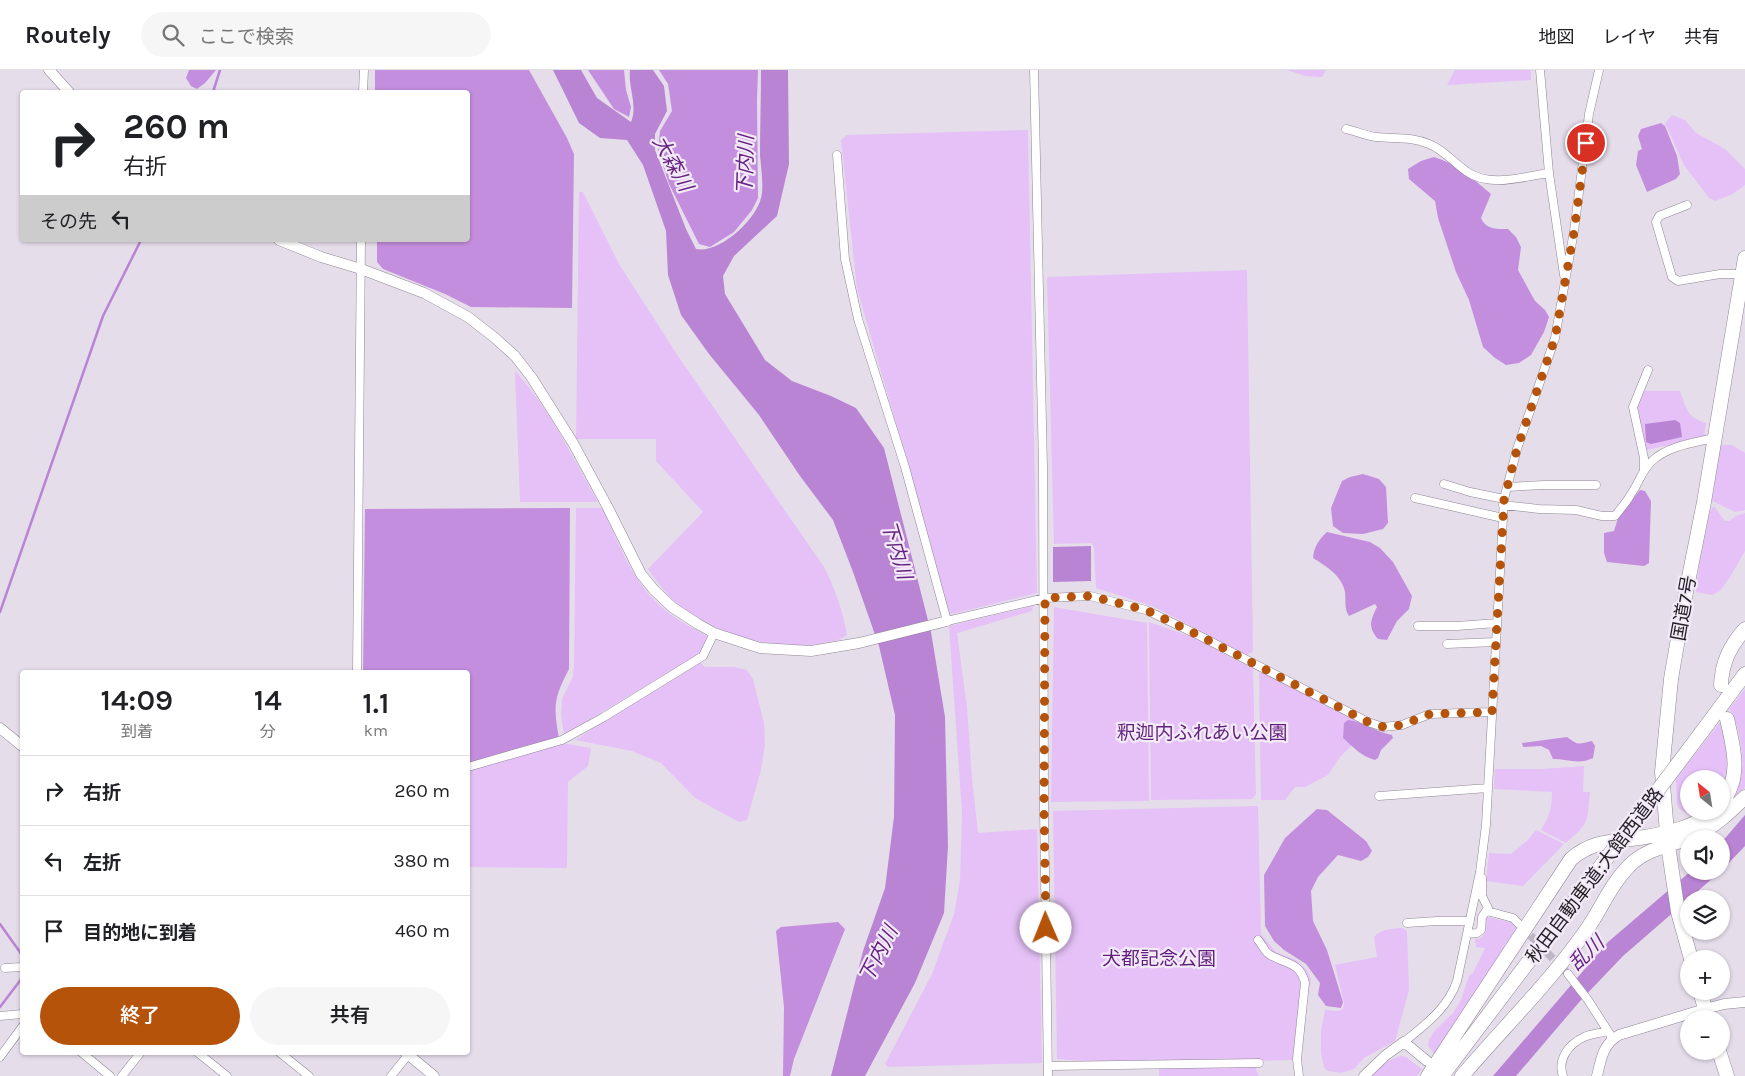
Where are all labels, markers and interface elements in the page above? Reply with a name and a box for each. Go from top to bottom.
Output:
search box [141,12,491,57]
text: Routely [25,21,111,49]
icon: search [159,21,187,49]
text: ここで検索 [199,26,294,48]
text: 地図 [1539,26,1575,48]
text: レイヤ [1603,26,1656,48]
text: 共有 [1684,26,1720,48]
text: 260 m [123,106,230,147]
icon: right [40,110,105,175]
pin [1565,122,1607,164]
icon: arrive [1572,129,1600,157]
water label: 大森川 [648,131,698,197]
water label: 下内川 [733,133,758,195]
text: 右折 [123,154,167,180]
icon: left [107,205,135,233]
text: その先 [40,211,97,233]
water label: 下内川 [877,518,917,584]
street label: 国道7号 [1667,574,1701,643]
text: 14:09 [101,682,173,718]
text: 14 [254,682,282,718]
text: 1.1 [362,685,389,721]
text: km [364,721,388,740]
text: 到着 [121,722,153,741]
text: 分 [260,722,276,741]
park label: 釈迦内ふれあい公園 [1116,722,1288,744]
north arrow [1680,770,1730,820]
map controls [1680,770,1730,1060]
icon: right [40,777,68,805]
text: 260 m [395,780,450,802]
text: 右折 [83,782,121,804]
street label: 秋田自動車道;大館西道路 [1522,784,1668,968]
button: sound [1680,830,1730,880]
icon: left [40,847,68,875]
text: 380 m [394,850,450,872]
text: 左折 [83,852,121,874]
button: layers [1680,890,1730,940]
position arrow [1019,901,1071,953]
icon: arrive [40,917,68,945]
text: 460 m [395,920,450,942]
water label: 下内川 [855,920,903,986]
text: 目的地に到着 [83,922,197,944]
water label: 乱川 [1564,930,1610,975]
park label: 犬都記念公園 [1102,948,1216,970]
button: + [1680,950,1730,1000]
button: 終了 [40,987,240,1045]
button: 共有 [250,987,450,1045]
button: − [1680,1010,1730,1060]

